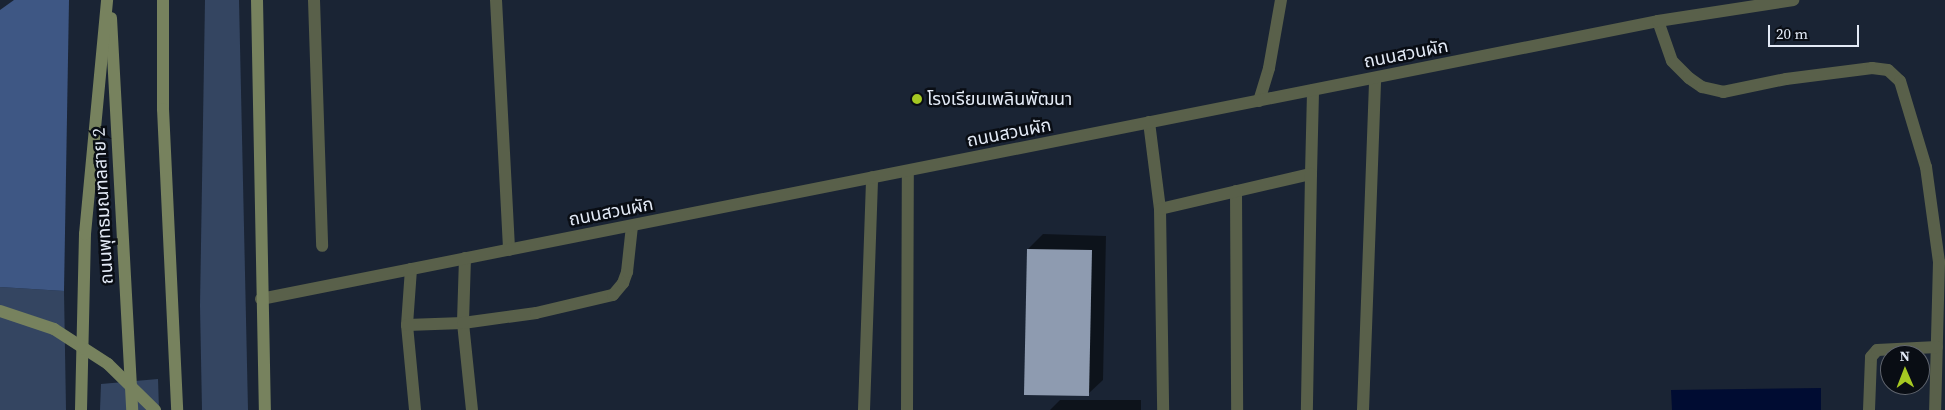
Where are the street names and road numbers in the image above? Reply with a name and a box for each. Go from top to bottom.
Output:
street label: ถนนสวนผัก [1362,35,1450,73]
street label: ถนนสวนผัก [965,114,1053,152]
street label: ถนนพุทธมณฑลสาย 2 [88,127,118,285]
street label: ถนนสวนผัก [567,193,655,231]

